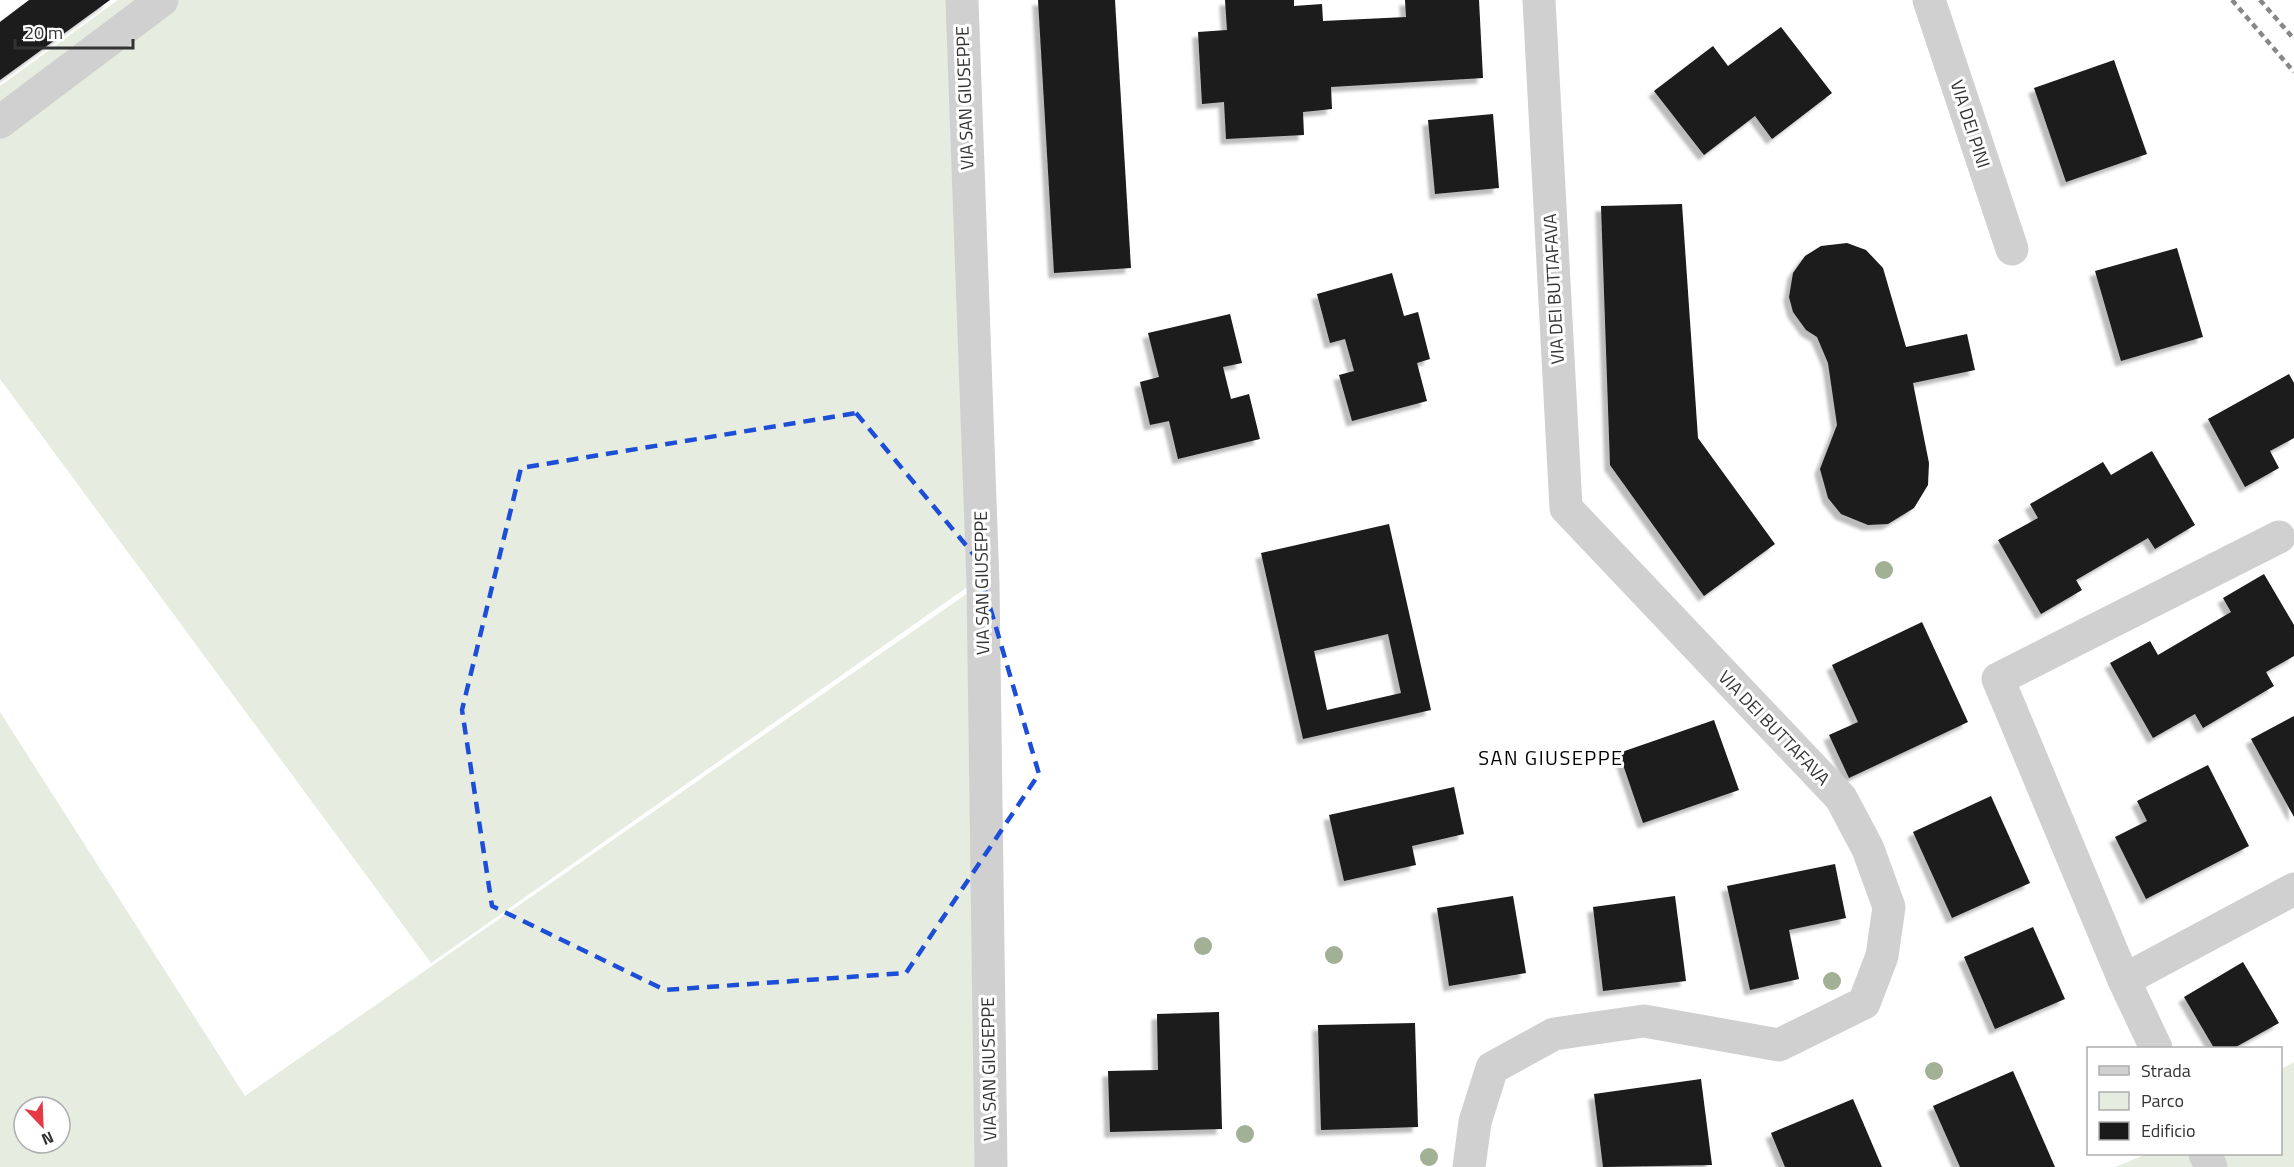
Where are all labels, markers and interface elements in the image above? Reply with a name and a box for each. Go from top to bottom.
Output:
scale bar [15,12,134,50]
text: 20 m [24,19,63,46]
street label: VIA SAN GIUSEPPE [948,25,981,171]
street label: VIA DEI PINI [1944,76,1997,171]
street label: VIA DEI BUTTAFAVA [1536,213,1571,365]
street label: VIA SAN GIUSEPPE [967,511,996,655]
street label: VIA DEI BUTTAFAVA [1712,664,1837,791]
district label: SAN GIUSEPPE [1478,742,1624,773]
street label: VIA SAN GIUSEPPE [974,997,1003,1141]
legend [2087,1047,2282,1155]
text: Strada [2141,1057,2191,1084]
text: Parco [2141,1087,2184,1114]
north arrow [12,1095,72,1155]
text: Edificio [2141,1117,2195,1144]
text: N [38,1126,58,1152]

